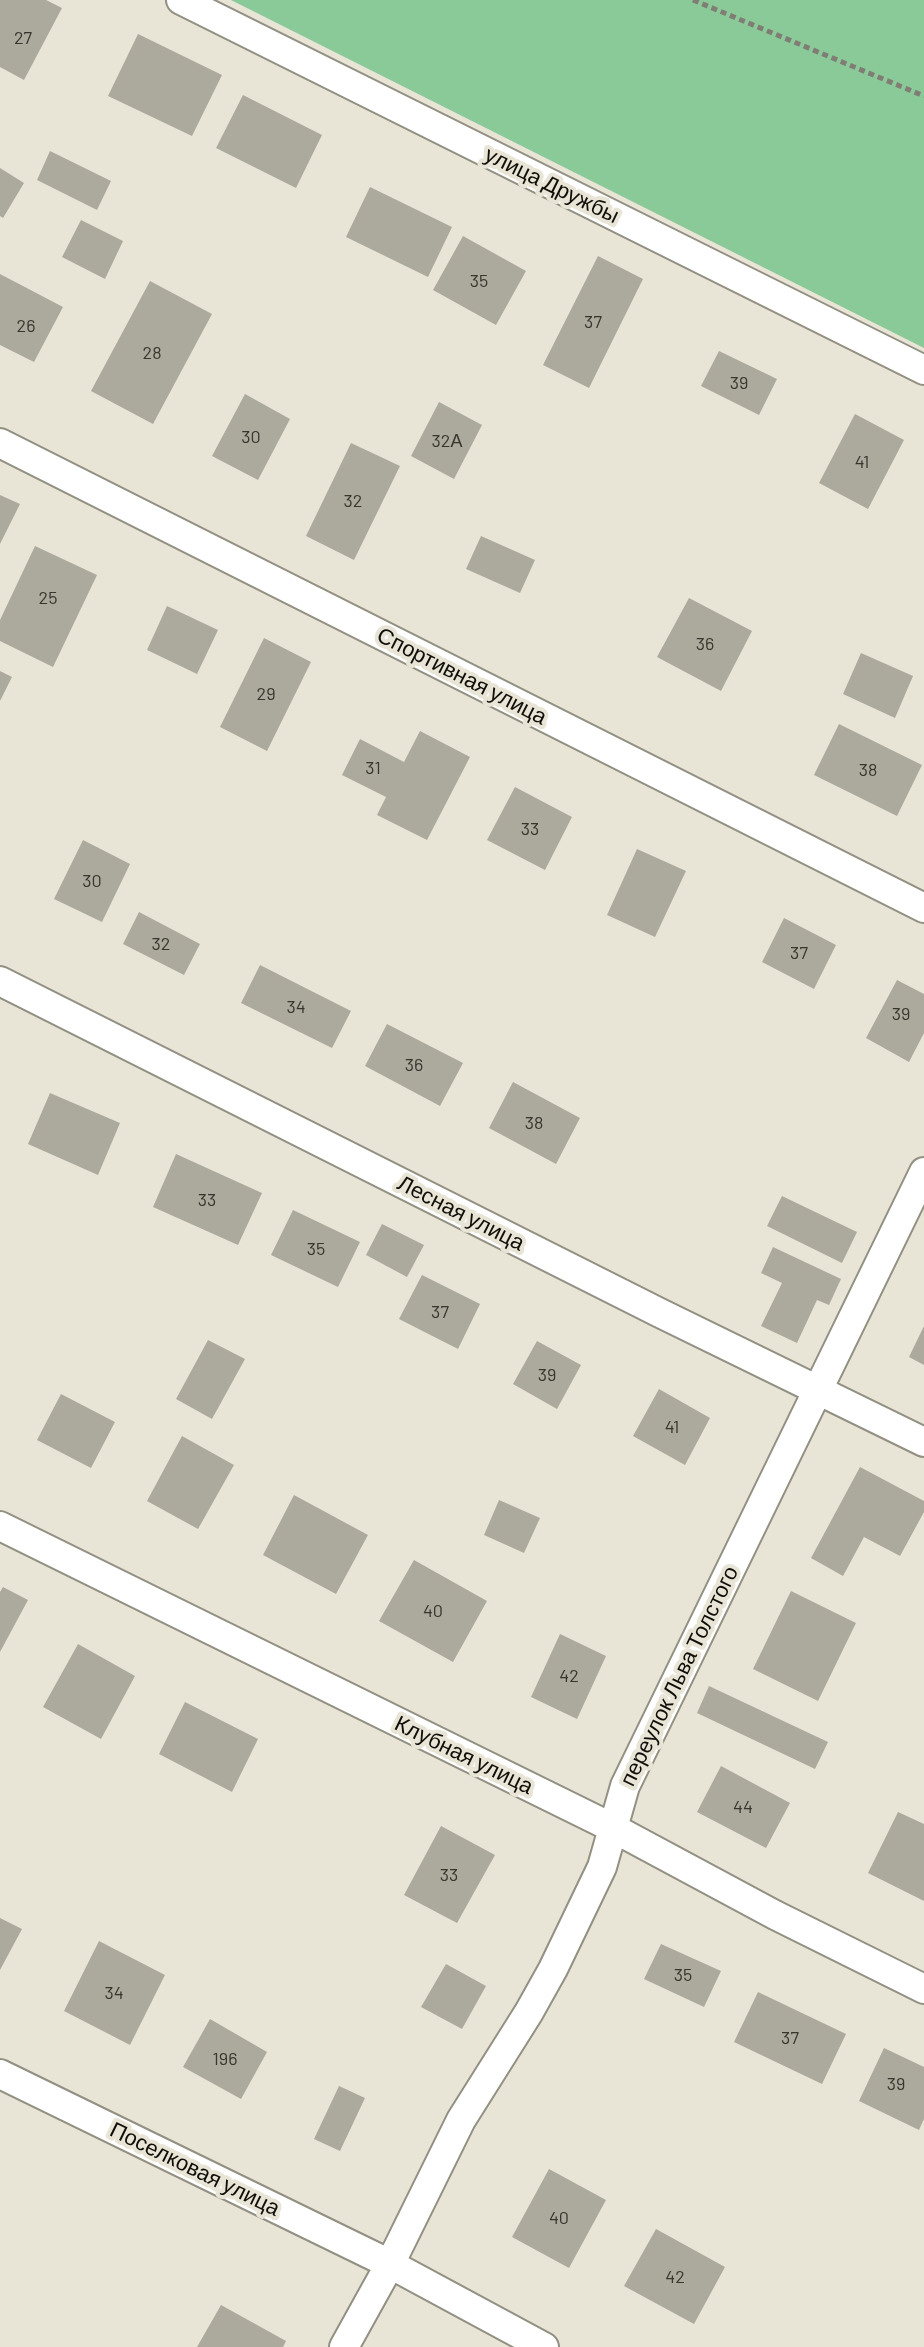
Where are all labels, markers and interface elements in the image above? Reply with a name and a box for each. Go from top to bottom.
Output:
house number: 27 [14,27,32,49]
street label: улица Дружбы [480,141,624,229]
house number: 35 [470,270,488,292]
house number: 37 [584,311,602,333]
house number: 26 [17,315,35,337]
house number: 28 [142,342,162,364]
house number: 39 [730,372,748,394]
house number: 30 [241,426,261,448]
house number: 32А [432,430,462,452]
house number: 41 [855,451,869,473]
house number: 32 [344,490,362,512]
house number: 25 [39,587,57,609]
street label: Спортивная улица [373,622,551,730]
house number: 36 [696,633,714,655]
house number: 29 [256,683,276,705]
house number: 31 [365,757,381,779]
house number: 38 [859,759,877,781]
house number: 33 [521,818,539,840]
house number: 30 [82,870,102,892]
house number: 32 [152,933,170,955]
house number: 37 [790,942,808,964]
house number: 34 [286,996,306,1018]
house number: 39 [892,1003,910,1025]
house number: 36 [405,1054,423,1076]
house number: 38 [525,1112,543,1134]
street label: Лесная улица [393,1170,529,1256]
house number: 33 [198,1189,216,1211]
house number: 35 [307,1238,325,1260]
house number: 37 [431,1301,449,1323]
house number: 39 [538,1364,556,1386]
house number: 41 [665,1416,679,1438]
street label: переулок Льва Толстого [614,1562,744,1790]
house number: 40 [423,1600,443,1622]
house number: 42 [559,1665,579,1687]
street label: Клубная улица [390,1710,538,1800]
house number: 44 [733,1796,753,1818]
house number: 33 [440,1864,458,1886]
house number: 35 [674,1964,692,1986]
house number: 34 [104,1982,124,2004]
house number: 37 [781,2027,799,2049]
house number: 196 [213,2048,237,2070]
house number: 39 [887,2073,905,2095]
street label: Поселковая улица [106,2116,284,2222]
house number: 40 [549,2207,569,2229]
house number: 42 [665,2266,685,2288]

